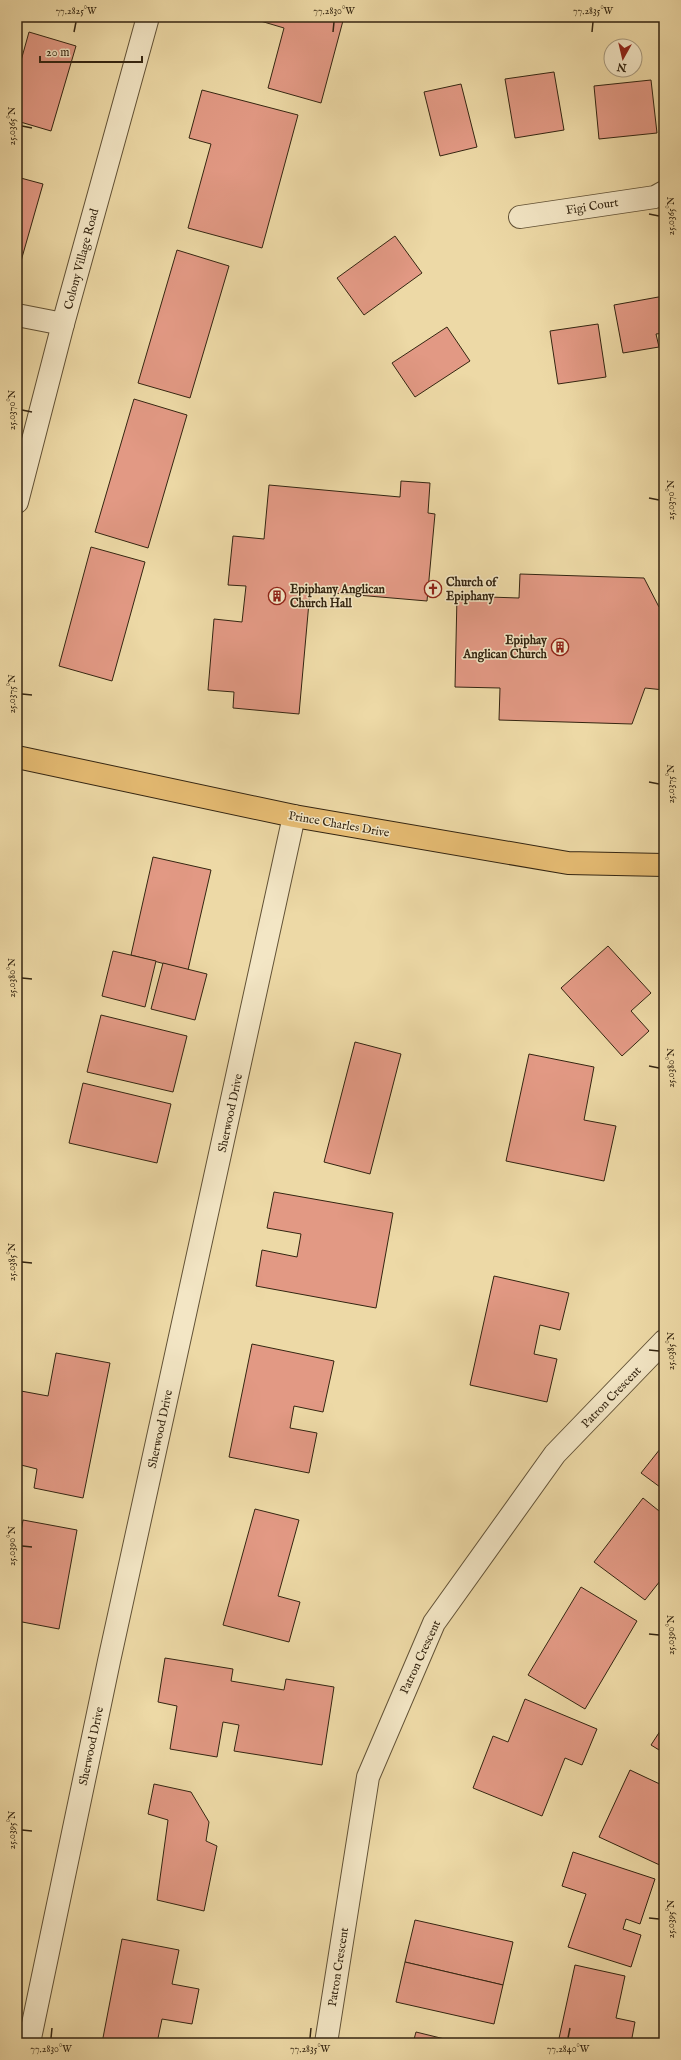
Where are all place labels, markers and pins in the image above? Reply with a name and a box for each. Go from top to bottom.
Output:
place label: Church of Epiphany [446,575,499,605]
church icon: Church of Epiphany [423,579,443,599]
place label: Epiphany Anglican Church Hall [290,582,386,611]
building icon: Epiphany Anglican Church Hall [267,586,287,606]
place label: Epiphay Anglican Church [462,633,548,663]
building icon: Epiphay Anglican Church [550,637,570,657]

